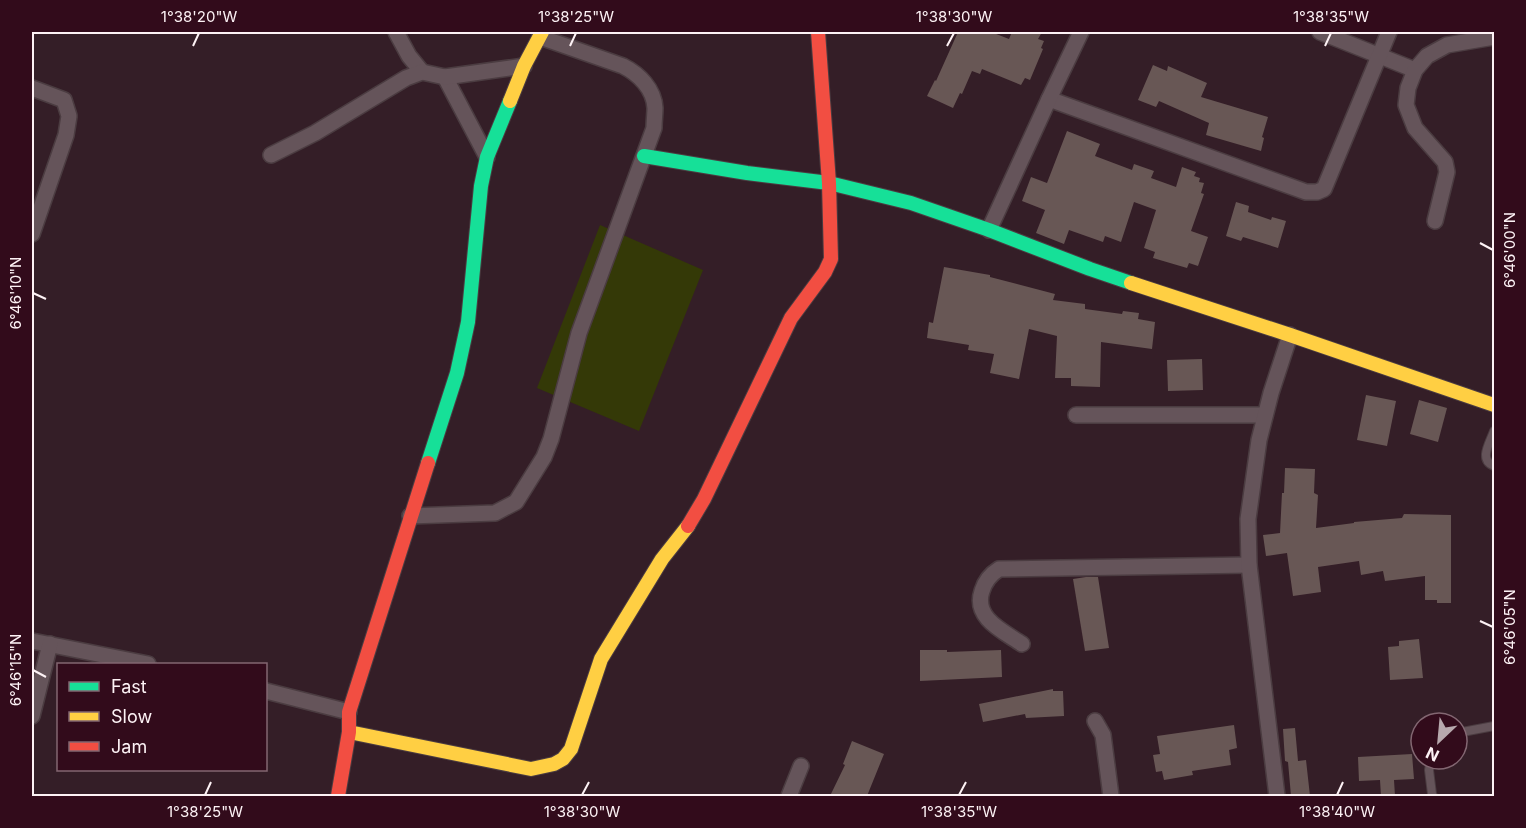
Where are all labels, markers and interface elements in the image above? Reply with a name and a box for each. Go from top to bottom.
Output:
text: 1°38'20"W [161,7,237,26]
text: 1°38'25"W [538,7,614,26]
text: 1°38'30"W [916,7,992,26]
text: 1°38'35"W [1293,7,1369,26]
text: 6°46'00"N [1500,212,1519,288]
text: 6°46'10"N [6,257,25,329]
text: 6°46'05"N [1500,589,1519,665]
text: 6°46'15"N [6,634,25,706]
legend [57,663,267,771]
text: Fast [111,676,147,697]
text: Slow [111,706,152,727]
north arrow [1409,711,1469,771]
text: Jam [111,736,147,757]
text: N [1423,743,1442,766]
text: 1°38'25"W [167,802,243,821]
text: 1°38'30"W [544,802,620,821]
text: 1°38'35"W [921,802,997,821]
text: 1°38'40"W [1299,802,1375,821]

